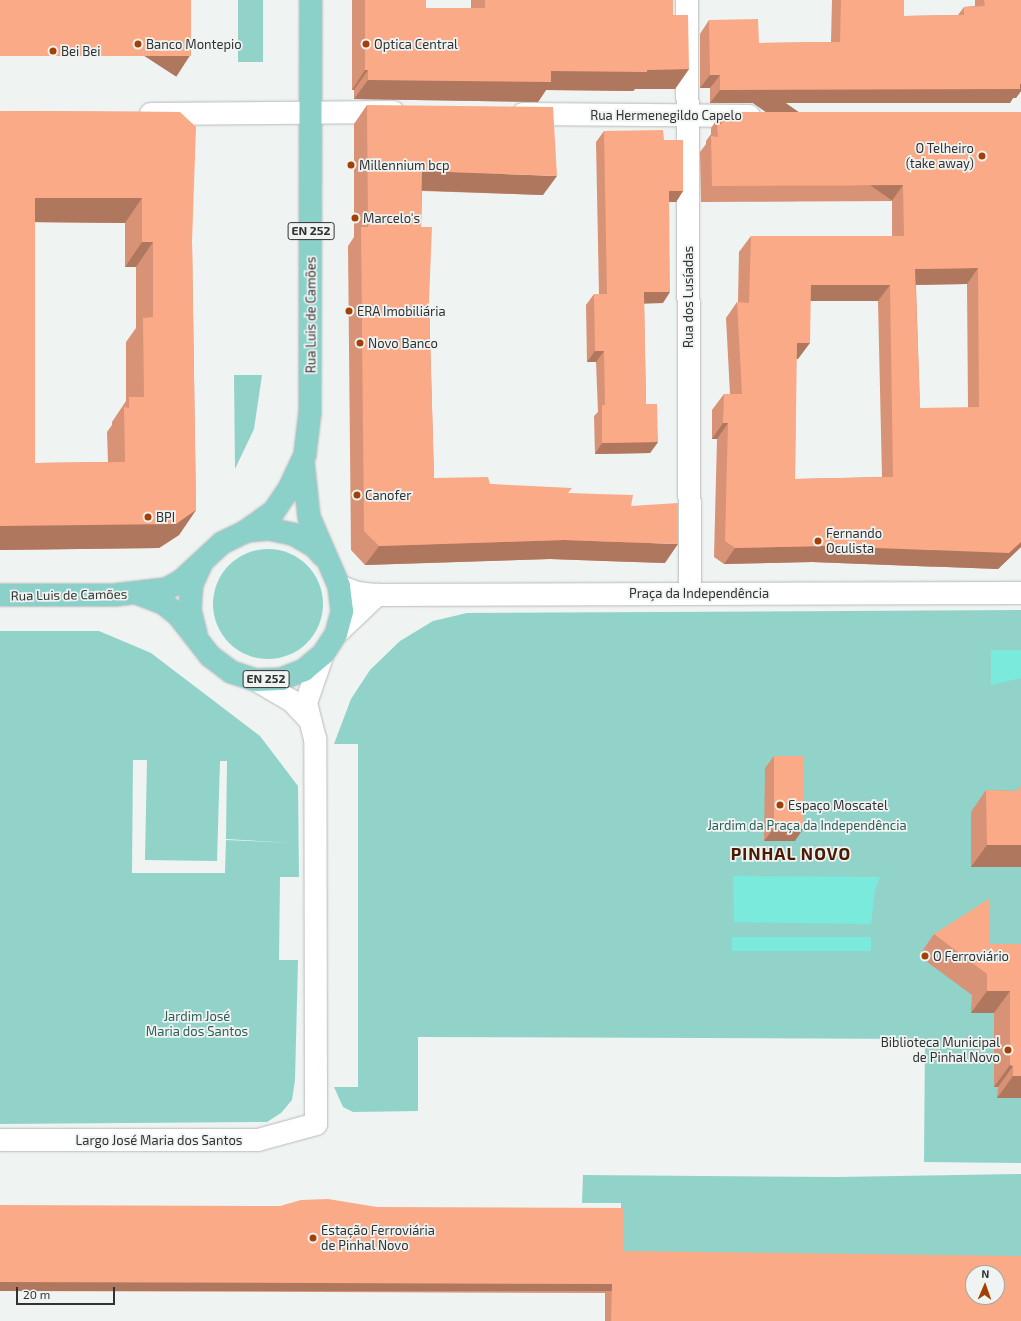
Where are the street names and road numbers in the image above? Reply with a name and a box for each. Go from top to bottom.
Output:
street label: Rua Hermenegildo Capelo [590,107,742,123]
road number: EN 252 [287,221,335,241]
street label: Rua dos Lusíadas [680,246,696,348]
street label: Rua Luis de Camões [303,257,319,373]
street label: Praça da Independência [629,585,769,601]
street label: Rua Luis de Camões [11,586,127,604]
road number: EN 252 [242,669,290,689]
street label: Largo José Maria dos Santos [75,1132,243,1148]

